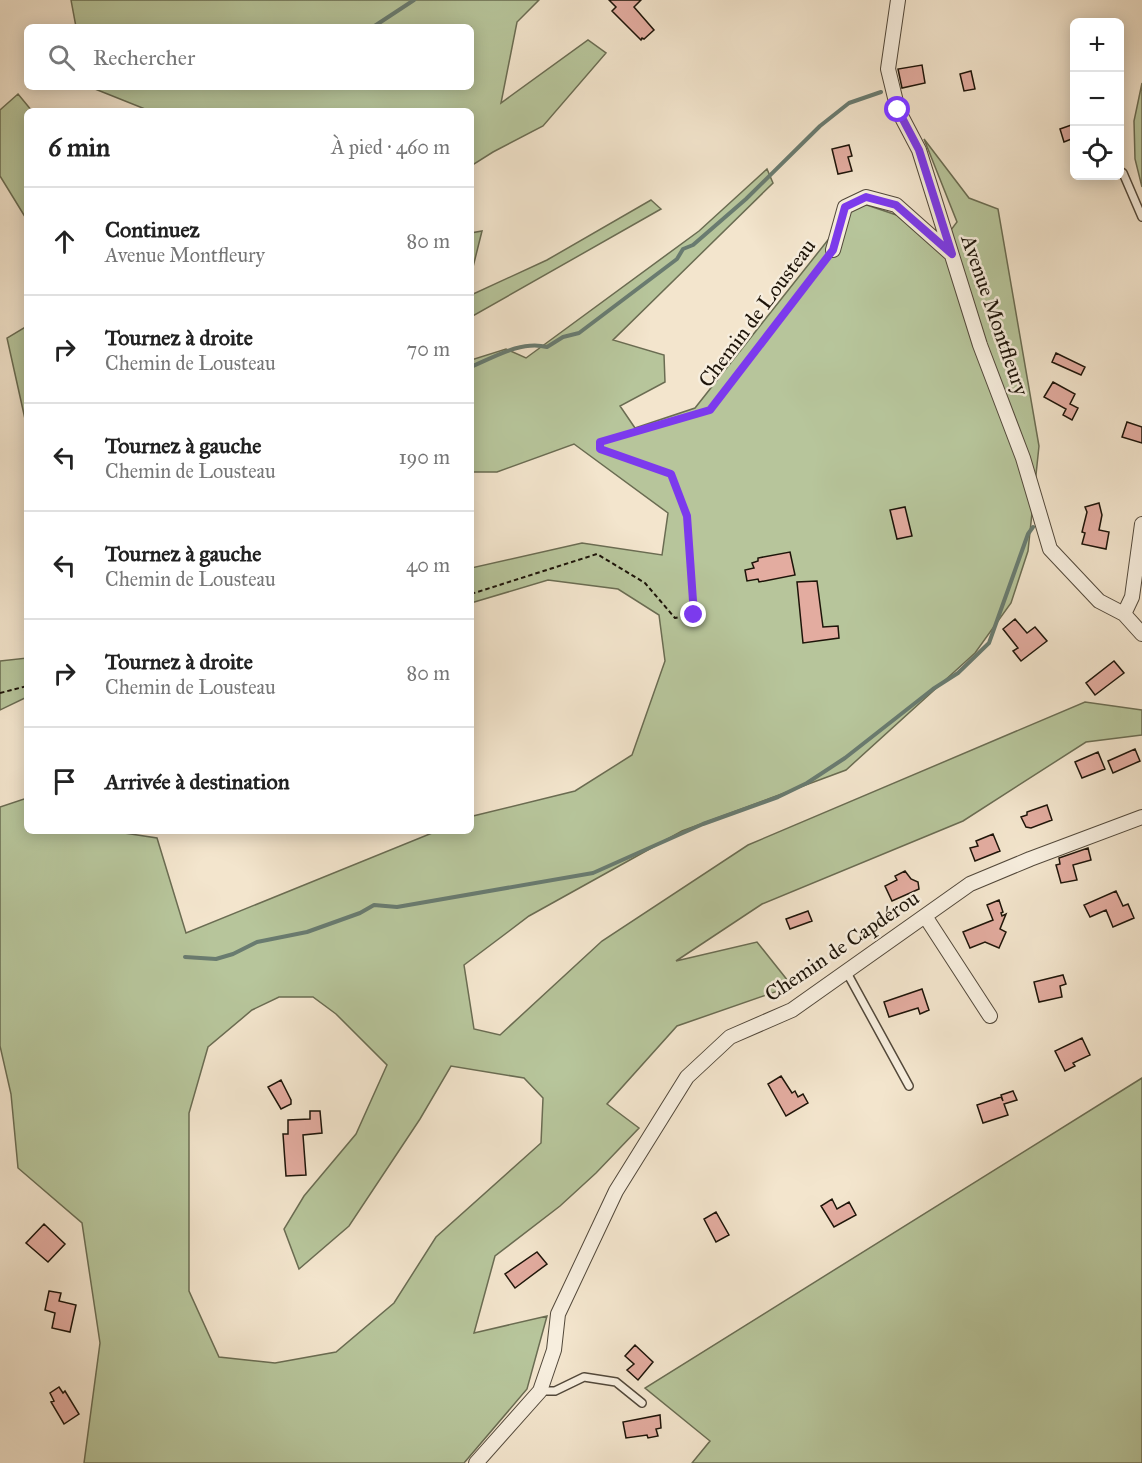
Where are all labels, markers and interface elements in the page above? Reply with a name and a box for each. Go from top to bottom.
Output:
map controls [1070,18,1124,180]
button: + [1070,18,1124,72]
search box [24,24,474,90]
icon: search [45,41,78,74]
text: Rechercher [93,44,195,71]
button: − [1070,72,1124,126]
route start [884,96,910,122]
button: locate [1070,126,1124,180]
text: 6 min [48,131,110,163]
text: À pied · 460 m [331,135,450,159]
text: Continuez [105,216,200,243]
icon: ahead [48,225,81,258]
text: 80 m [407,229,450,253]
street label: Avenue Montfleury [955,230,1035,400]
street label: Chemin de Lousteau [693,234,821,392]
text: Avenue Montfleury [105,243,265,267]
text: Tournez à droite [105,324,253,351]
icon: right [48,333,81,366]
text: 70 m [407,337,450,361]
text: Chemin de Lousteau [105,351,276,375]
text: Tournez à gauche [105,432,261,459]
icon: left [48,441,81,474]
text: 190 m [399,445,450,469]
text: Chemin de Lousteau [105,459,276,483]
text: Tournez à gauche [105,540,261,567]
icon: left [48,549,81,582]
text: 40 m [406,553,450,577]
text: Chemin de Lousteau [105,567,276,591]
route end [680,601,706,627]
text: Tournez à droite [105,648,253,675]
icon: right [48,657,81,690]
text: 80 m [407,661,450,685]
text: Chemin de Lousteau [105,675,276,699]
icon: arrive [48,765,81,798]
text: Arrivée à destination [105,768,290,795]
street label: Chemin de Capdérou [760,885,924,1007]

